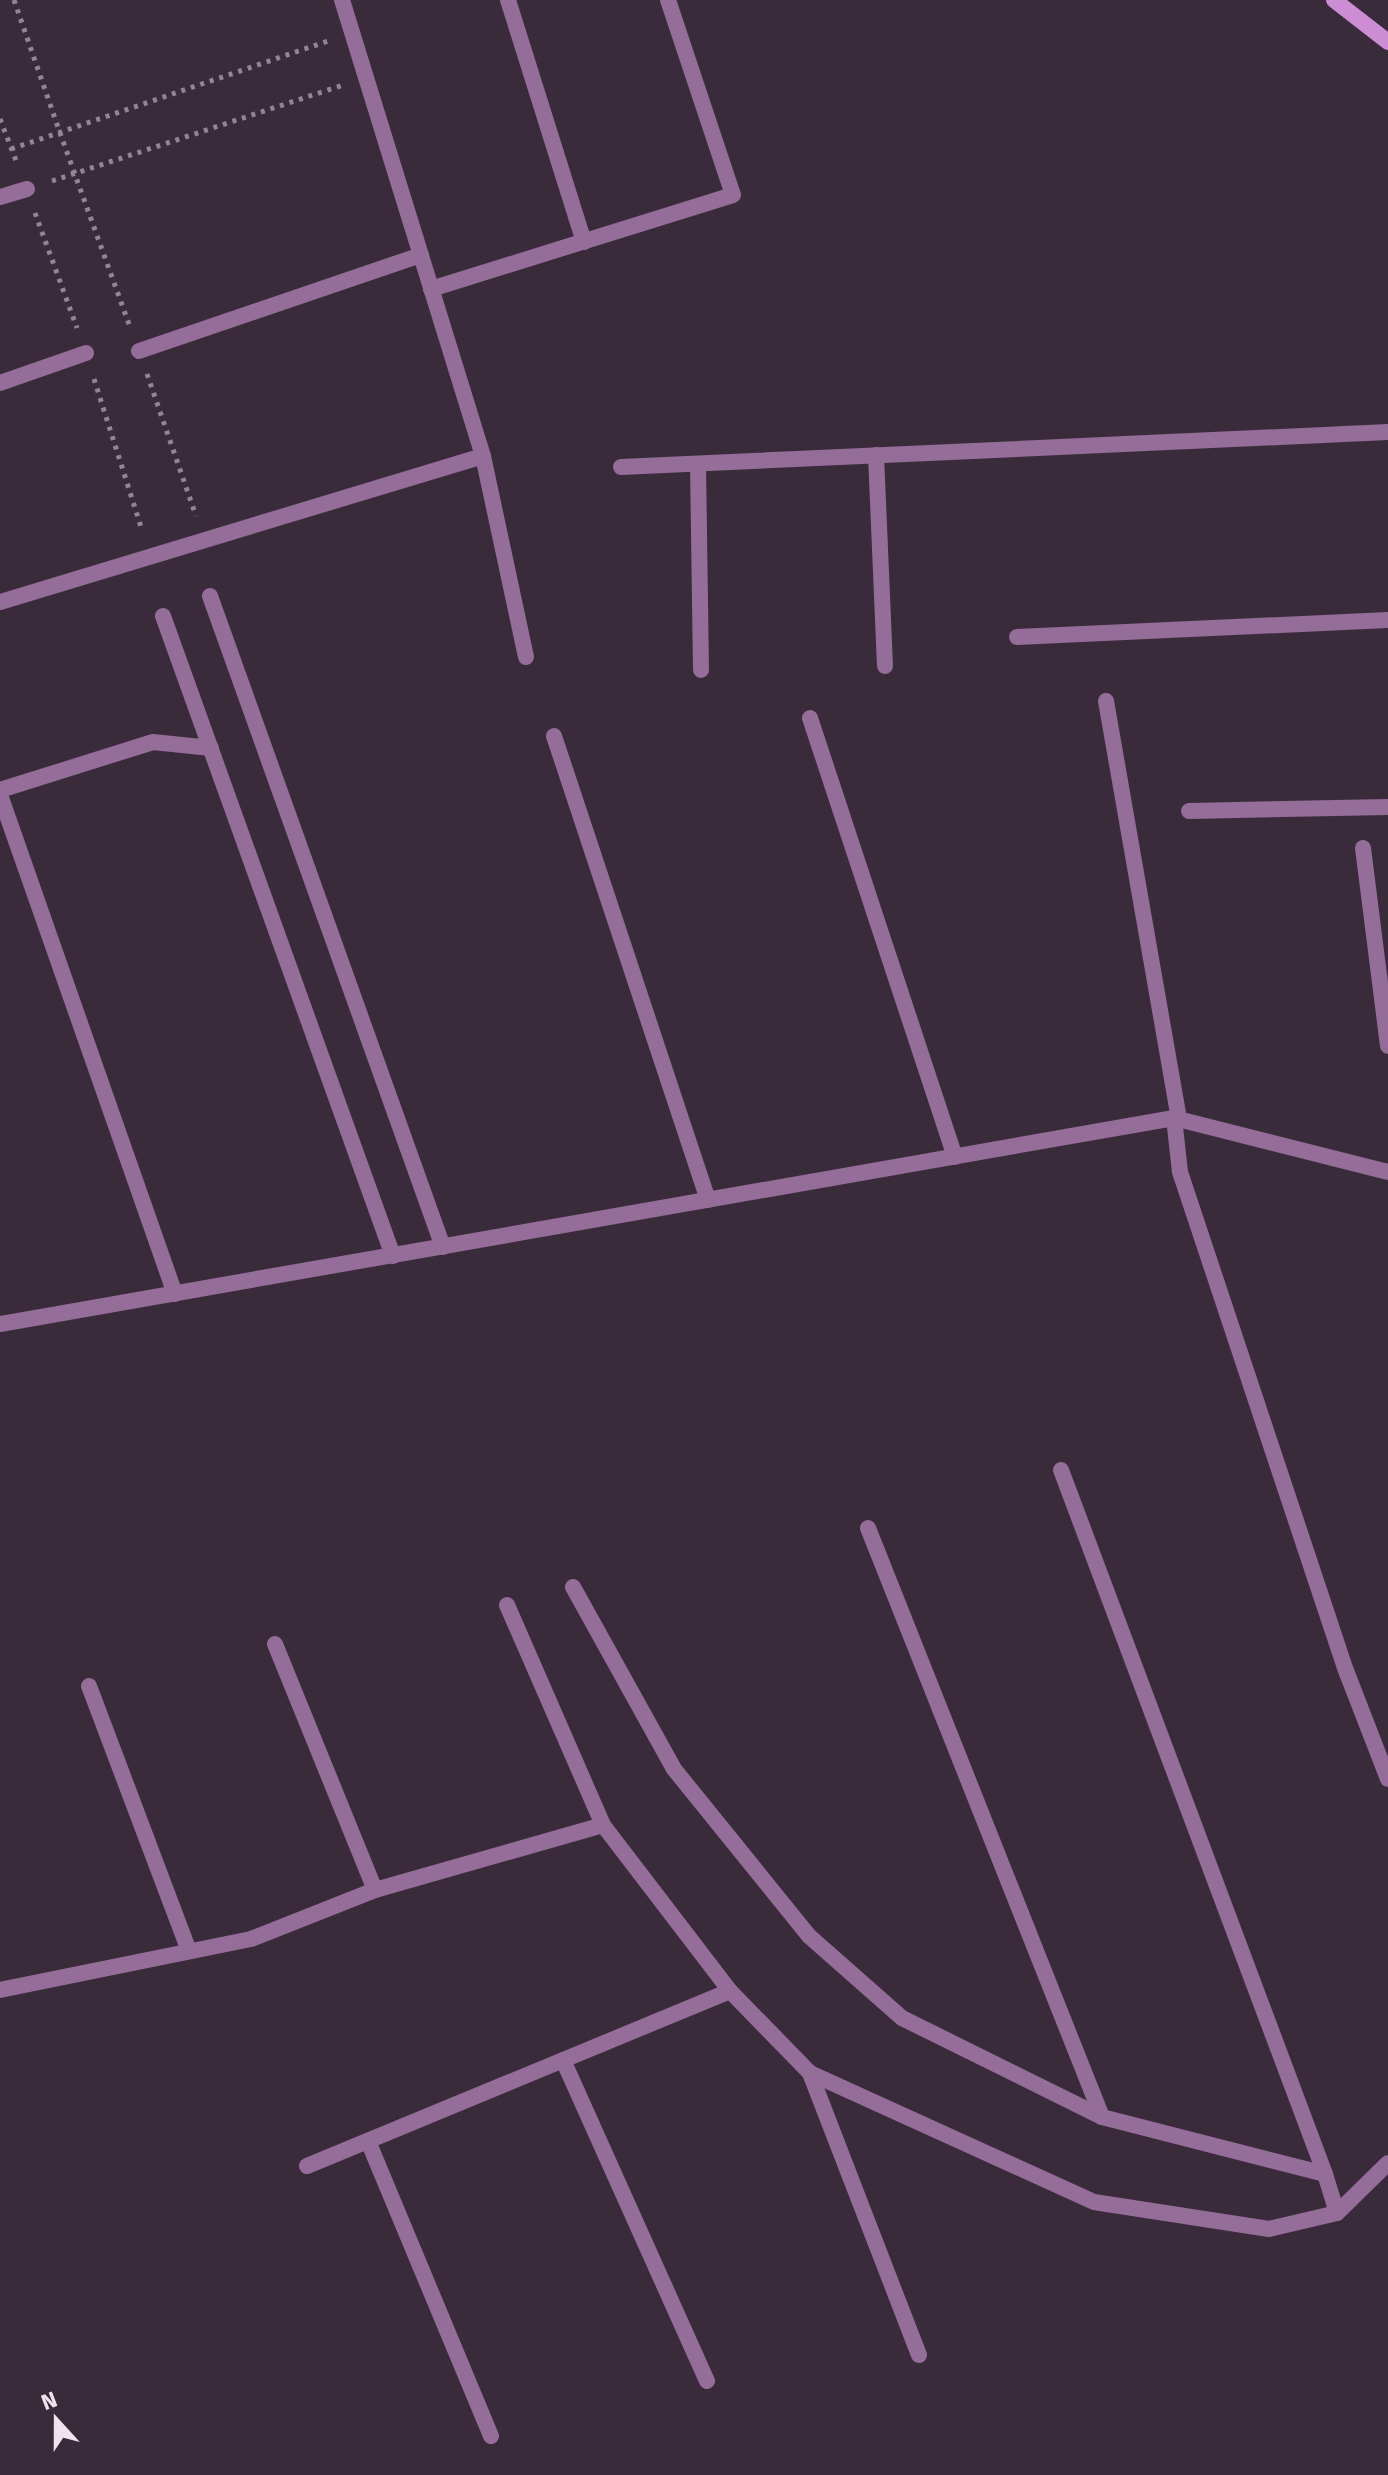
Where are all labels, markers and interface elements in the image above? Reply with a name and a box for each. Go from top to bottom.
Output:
north arrow [16,2379,96,2459]
text: N [37,2386,61,2416]

